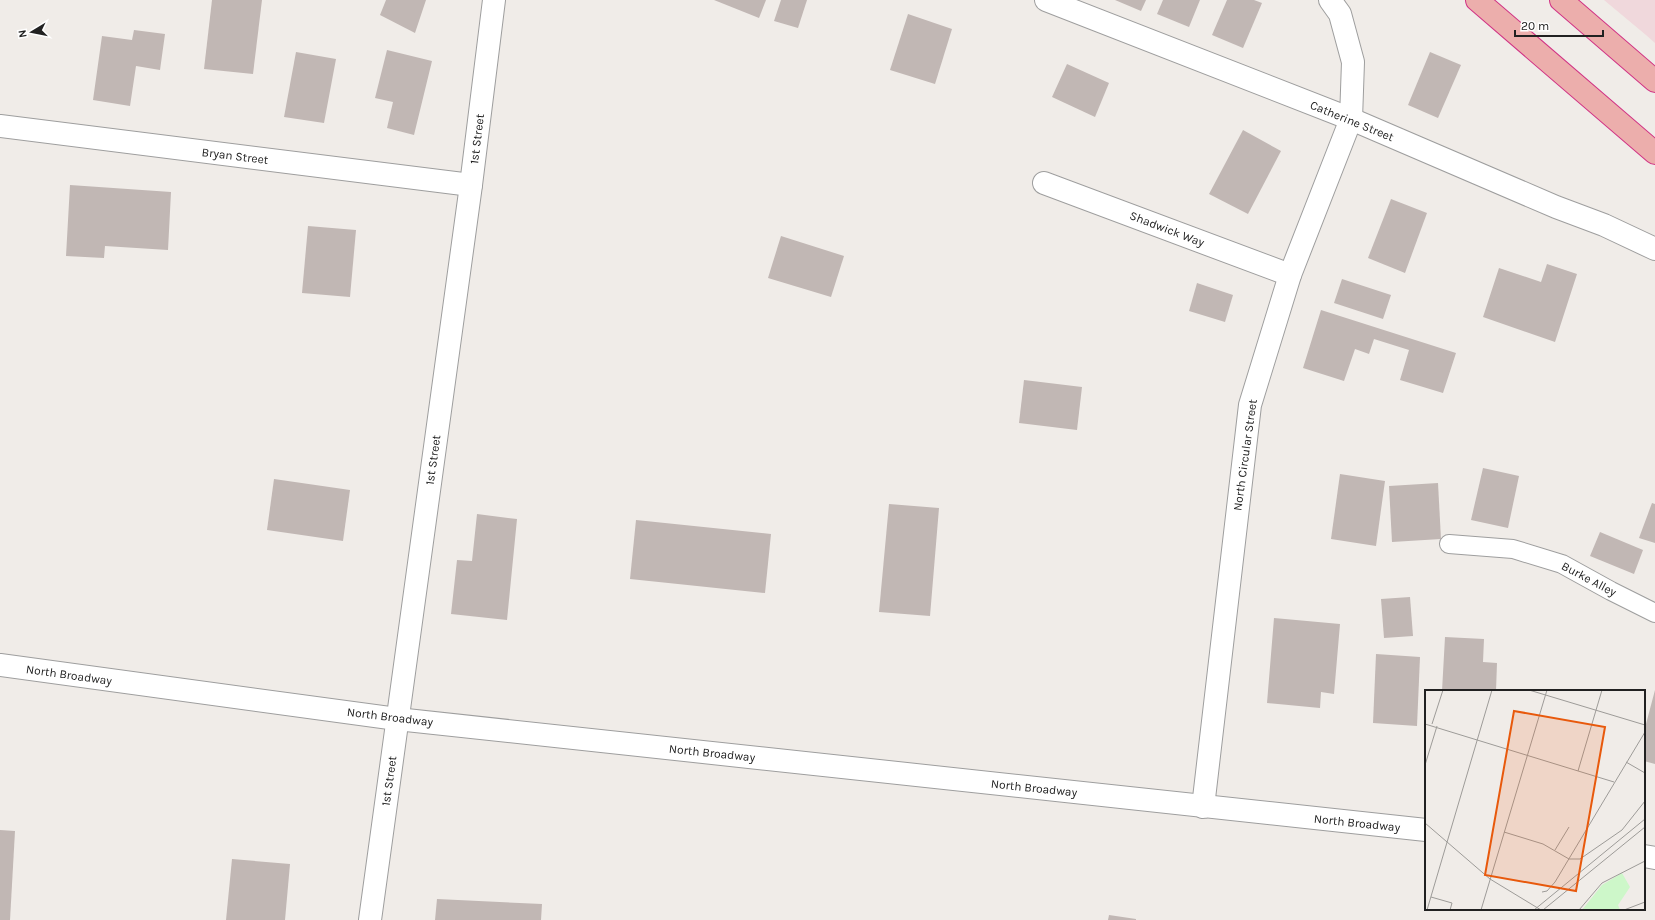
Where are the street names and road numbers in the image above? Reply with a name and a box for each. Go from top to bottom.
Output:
street label: Catherine Street [1308,98,1396,144]
street label: 1st Street [467,113,487,165]
street label: Bryan Street [201,145,270,167]
street label: Shadwick Way [1128,208,1207,250]
street label: North Circular Street [1230,398,1260,512]
street label: 1st Street [423,434,444,486]
street label: Burke Alley [1559,559,1619,600]
street label: North Broadway [25,662,113,688]
street label: North Broadway [346,705,434,729]
street label: North Broadway [668,742,756,765]
street label: 1st Street [379,755,400,807]
street label: North Broadway [990,777,1078,800]
street label: North Broadway [1313,812,1401,835]

